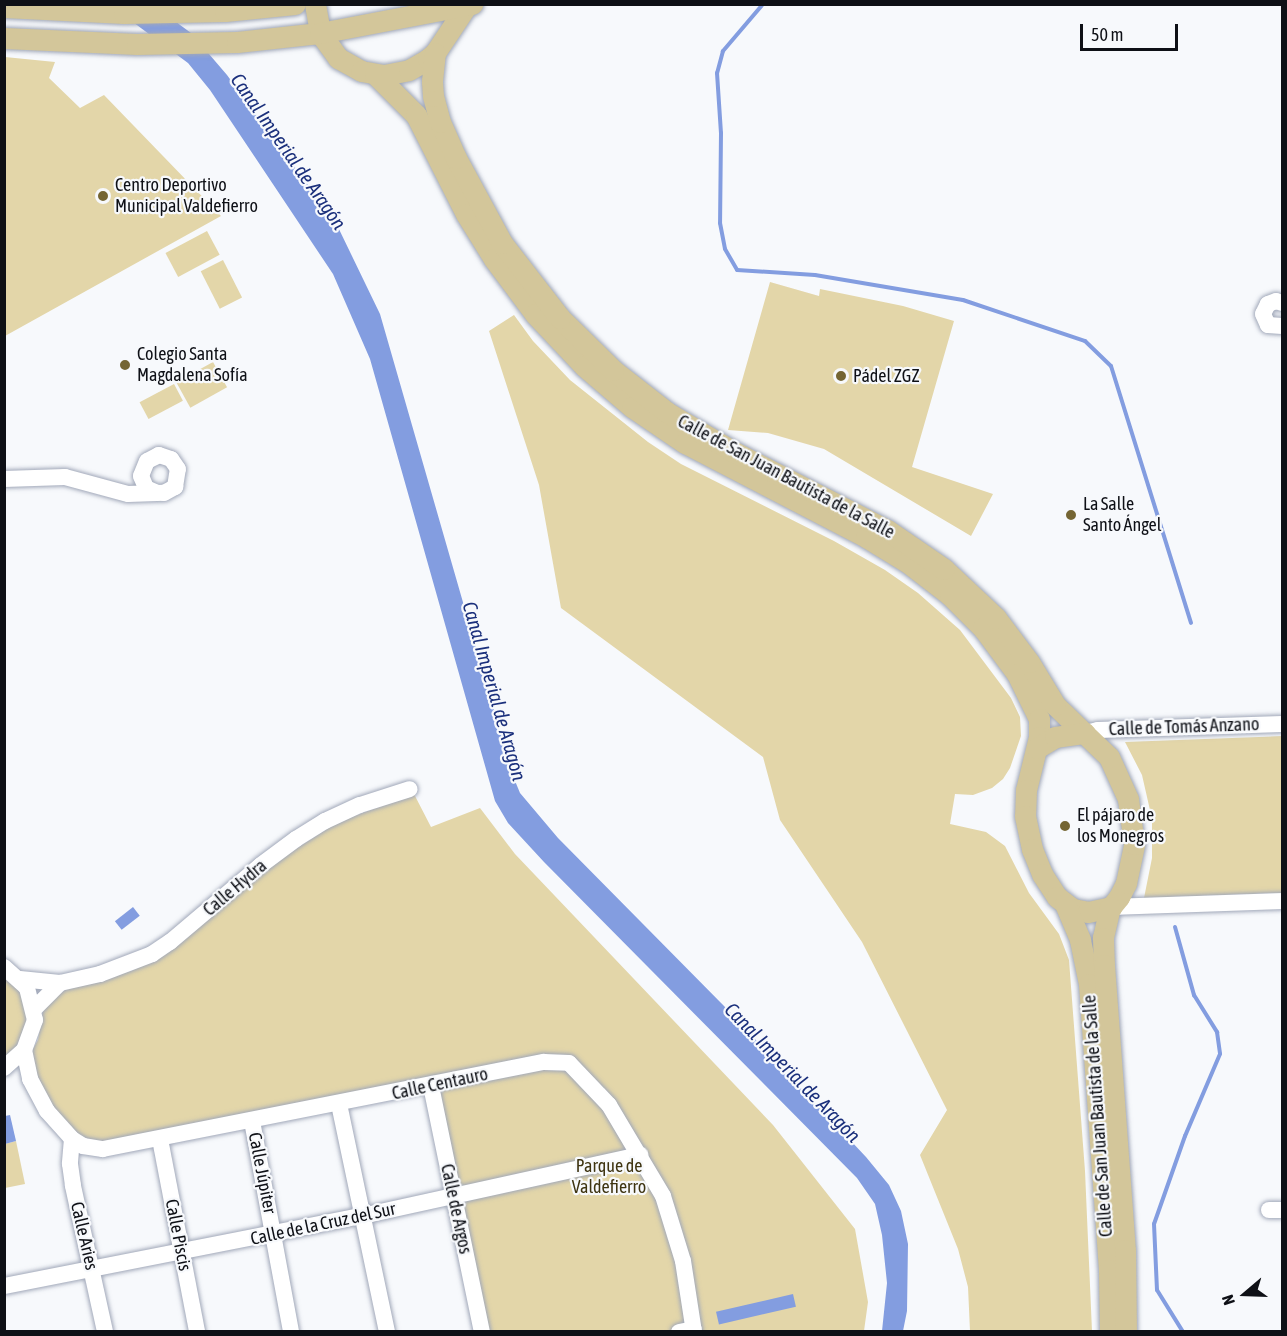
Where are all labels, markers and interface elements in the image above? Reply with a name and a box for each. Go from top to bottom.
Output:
scale bar [1083,12,1180,50]
text: 50 m [1091,24,1123,45]
water label: Canal Imperial de Aragón [226,68,352,234]
place label: Centro Deportivo Municipal Valdefierro [115,175,258,218]
marker: Centro Deportivo Municipal Valdefierro [96,189,110,203]
place label: Colegio Santa Magdalena Sofía [137,344,248,386]
marker: Colegio Santa Magdalena Sofía [118,358,132,372]
place label: Pádel ZGZ [853,365,920,387]
marker: Pádel ZGZ [834,369,848,383]
street label: Calle de San Juan Bautista de la Salle [674,411,898,543]
place label: La Salle Santo Ángel [1083,494,1161,536]
marker: La Salle Santo Ángel [1064,508,1078,522]
water label: Canal Imperial de Aragón [458,599,532,783]
street label: Calle de Tomás Anzano [1108,714,1260,740]
place label: El pájaro de los Monegros [1077,805,1164,848]
marker: El pájaro de los Monegros [1058,819,1072,833]
street label: Calle Hydra [199,855,271,921]
street label: Calle de San Juan Bautista de la Salle [1079,994,1117,1238]
water label: Canal Imperial de Aragón [720,997,866,1147]
street label: Calle Centauro [390,1063,490,1105]
street label: Calle Júpiter [244,1131,280,1215]
park label: Parque de Valdefierro [572,1156,646,1198]
street label: Calle de Argos [436,1162,476,1256]
street label: Calle Piscis [160,1197,196,1273]
street label: Calle de la Cruz del Sur [248,1198,398,1250]
street label: Calle Aries [66,1200,102,1272]
north arrow [1215,1264,1275,1324]
text: N [1218,1292,1238,1307]

